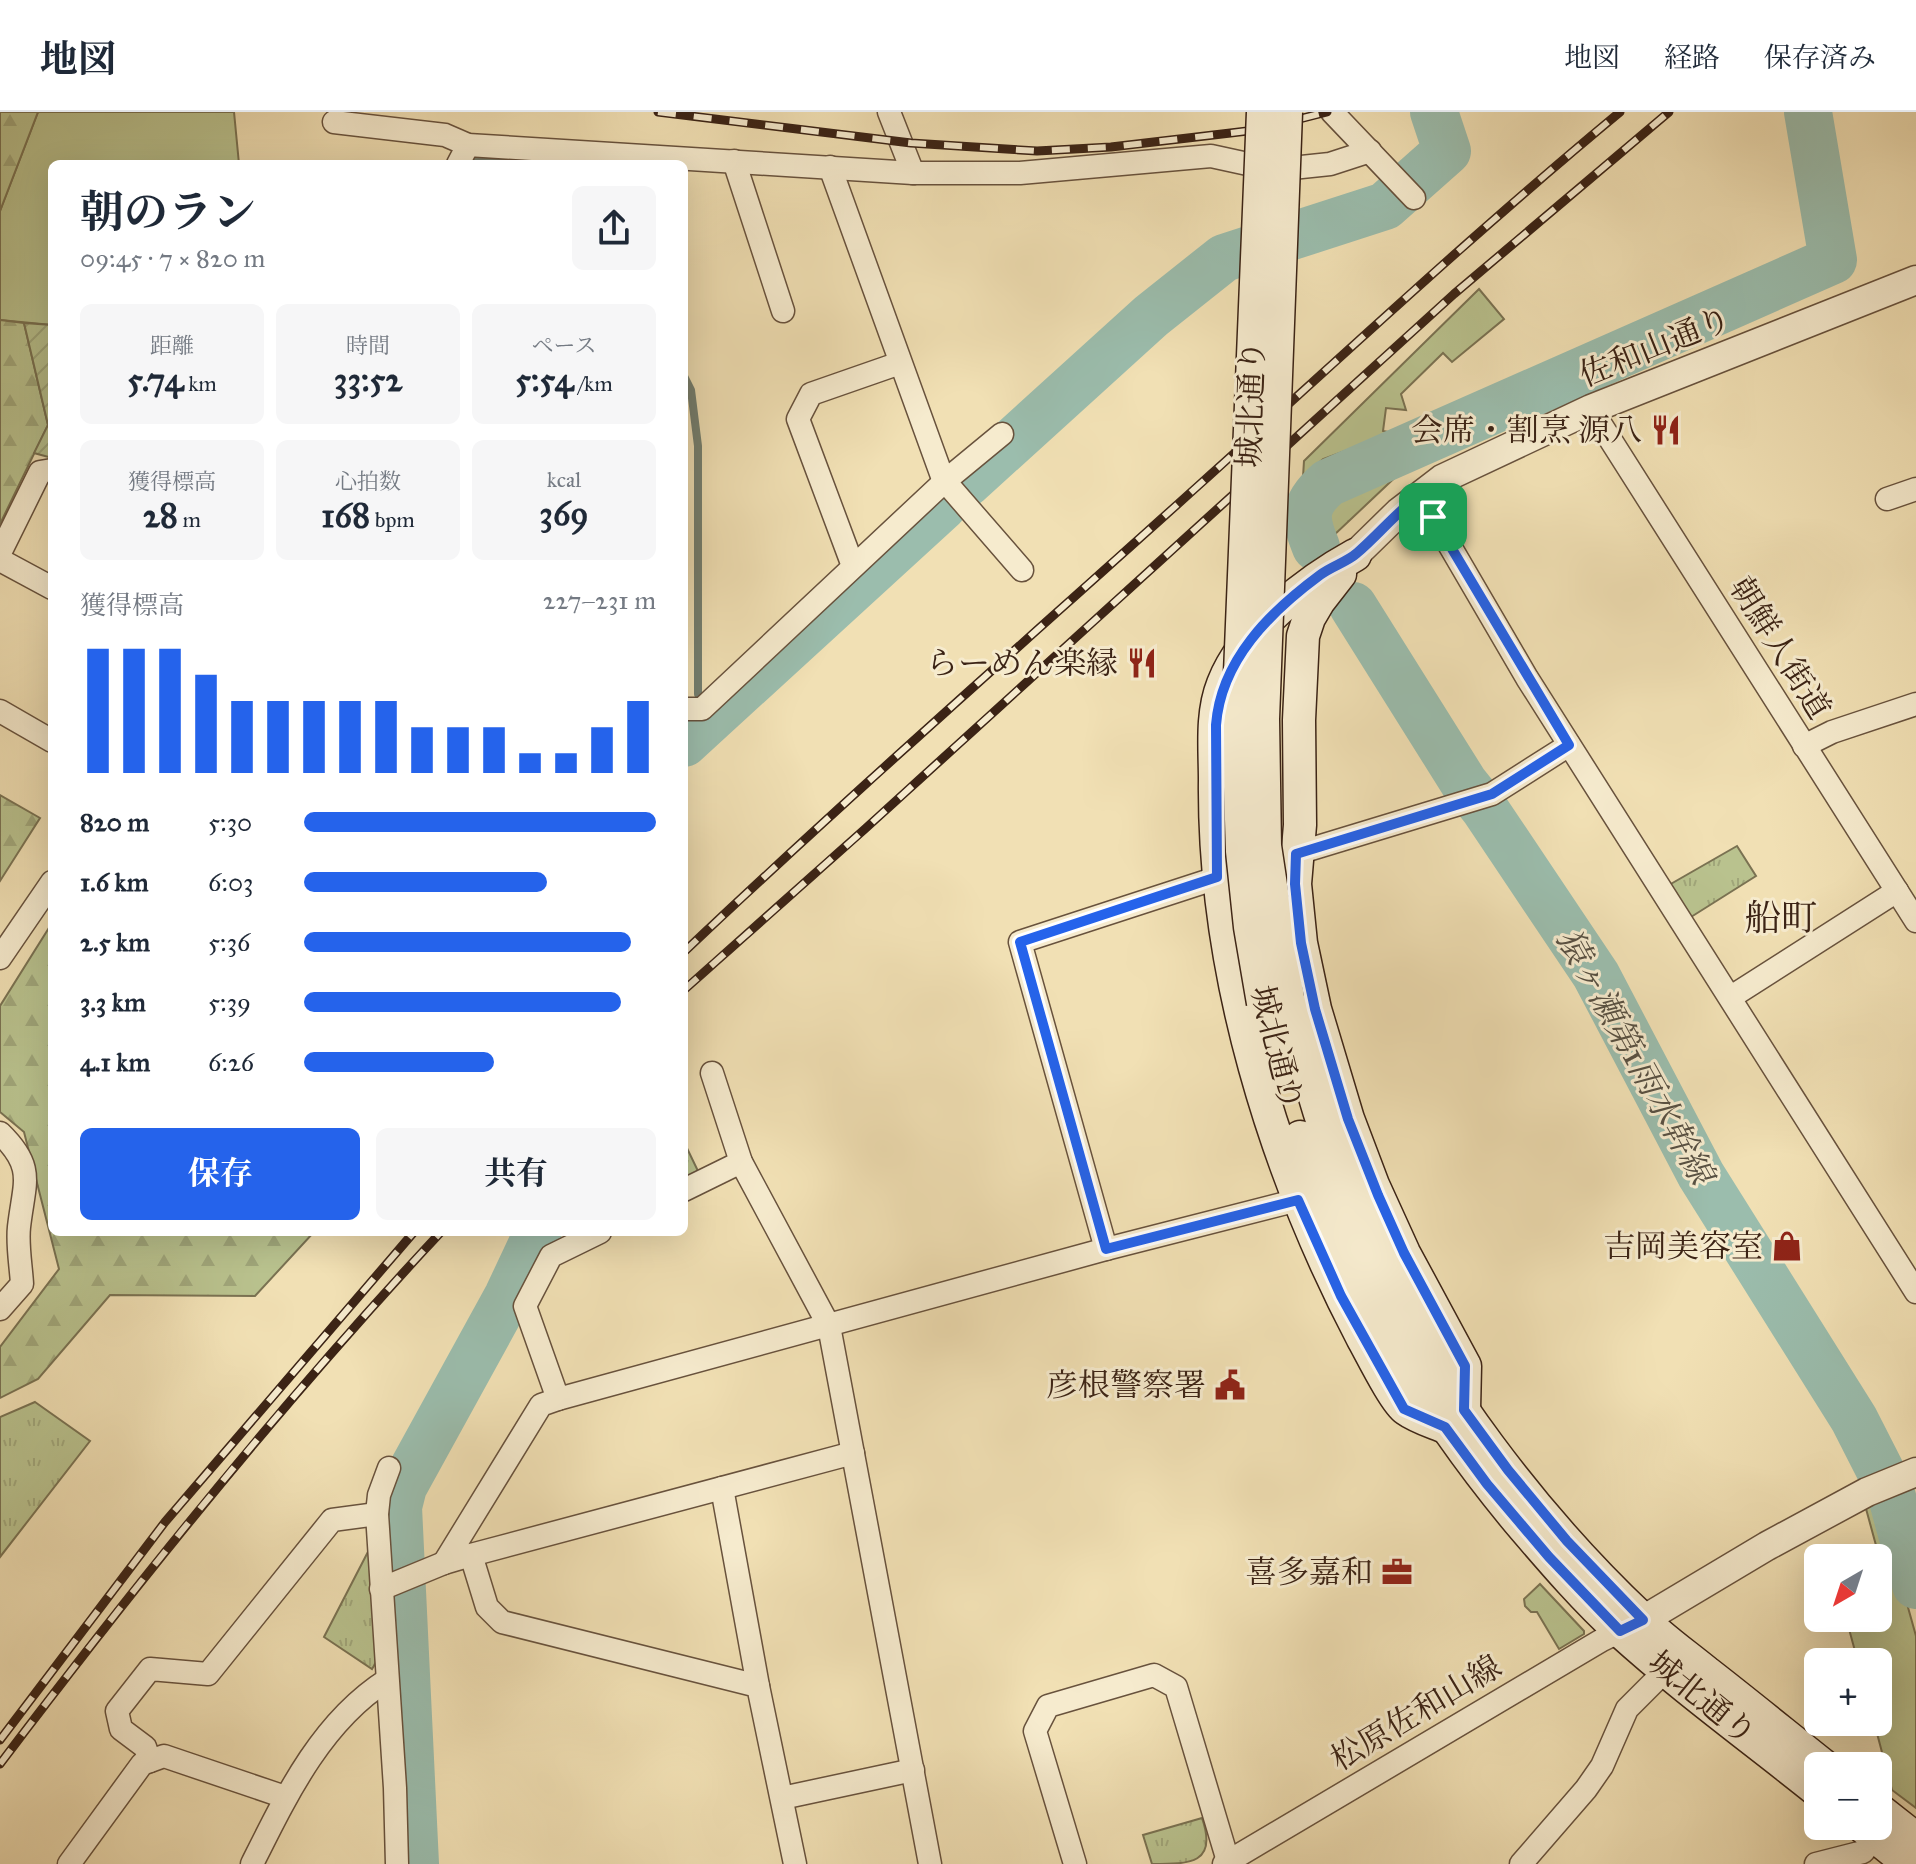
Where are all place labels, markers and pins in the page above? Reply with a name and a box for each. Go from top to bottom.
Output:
place label: 会席・割烹 源八 [1411,411,1642,450]
restaurant icon: 会席・割烹 源八 [1649,413,1683,447]
pin [1399,483,1467,551]
place label: らーめん楽縁 [926,644,1118,683]
restaurant icon: らーめん楽縁 [1125,646,1159,680]
place label: 吉岡美容室 [1603,1227,1763,1266]
shop icon: 吉岡美容室 [1770,1229,1804,1263]
place label: 彦根警察署 [1046,1366,1206,1405]
public building icon: 彦根警察署 [1213,1368,1247,1402]
place label: 喜多嘉和 [1245,1553,1373,1592]
office icon: 喜多嘉和 [1380,1555,1414,1589]

